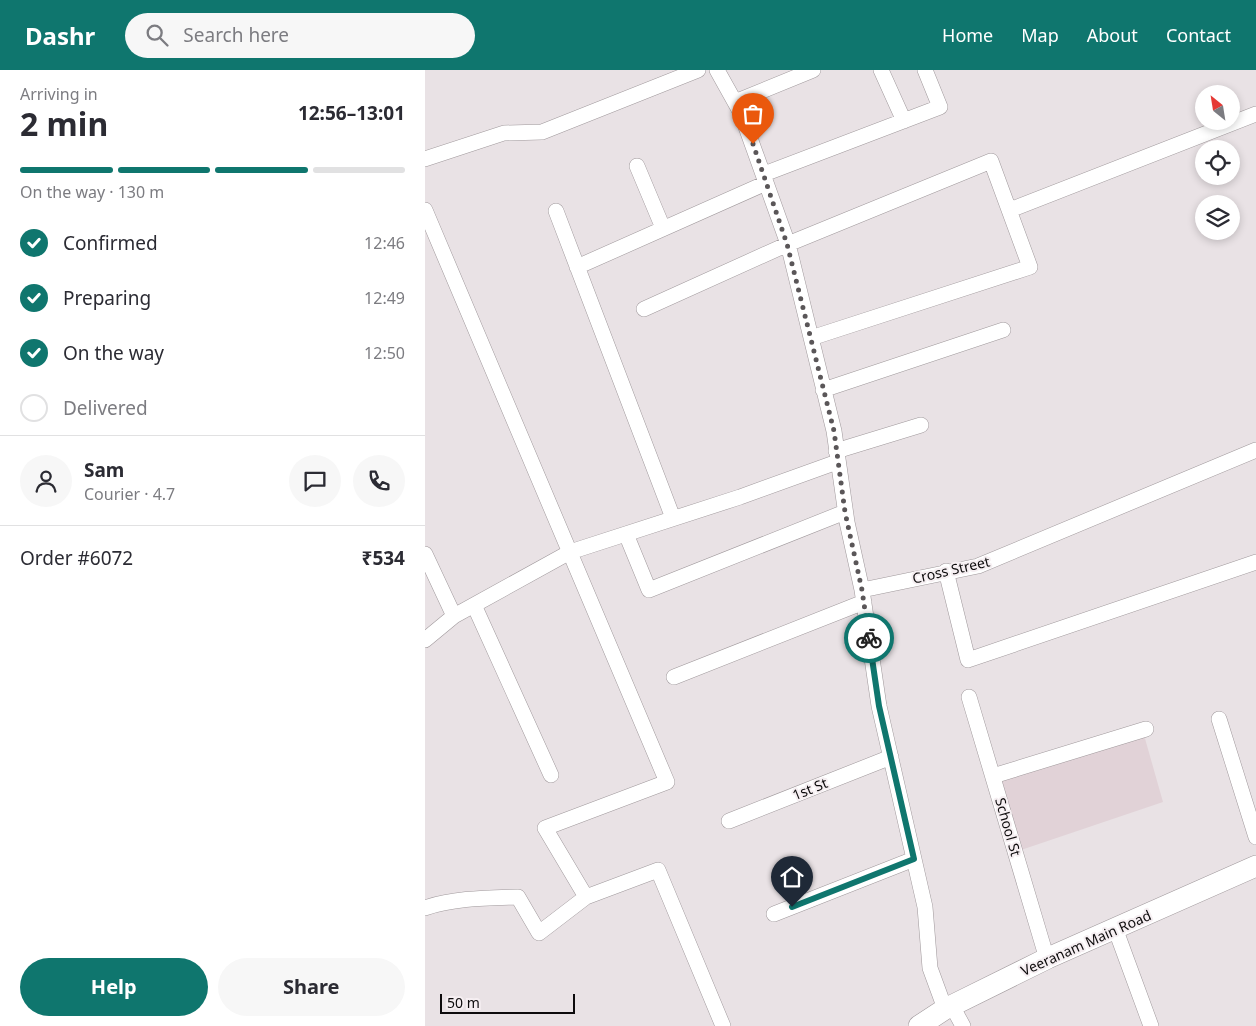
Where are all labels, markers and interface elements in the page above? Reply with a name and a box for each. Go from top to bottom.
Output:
search box [125,13,475,58]
text: Dashr [25,19,95,52]
icon: search [143,21,171,49]
text: Search here [183,22,289,48]
text: Home [942,23,993,47]
text: Map [1021,23,1059,47]
text: About [1087,23,1138,47]
text: Contact [1166,23,1231,47]
text: Arriving in [20,83,98,105]
north arrow [1195,85,1240,130]
map controls [1195,85,1240,240]
pin [732,93,774,144]
text: 12:56–13:01 [298,100,405,126]
icon: bag [739,100,767,128]
text: 2 min [20,102,108,145]
button: locate [1195,140,1240,185]
text: On the way · 130 m [20,181,164,203]
button: layers [1195,195,1240,240]
icon: check [20,229,48,257]
text: Confirmed [63,230,158,256]
text: 12:46 [364,232,405,254]
icon: check [20,284,48,312]
text: Preparing [63,285,151,311]
text: 12:49 [364,287,405,309]
icon: check [20,339,48,367]
text: On the way [63,340,164,366]
text: 12:50 [364,342,405,364]
text: Delivered [63,395,148,421]
button: person [20,455,72,507]
button: chat [289,455,341,507]
button: phone [353,455,405,507]
text: Sam [84,457,124,483]
text: Courier · 4.7 [84,483,175,505]
text: Order #6072 [20,545,133,571]
text: ₹534 [362,545,405,571]
street label: Cross Street [910,551,991,588]
courier [844,613,894,663]
icon: bike [855,624,883,652]
street label: 1st St [789,773,830,804]
street label: School St [991,795,1026,858]
pin [771,856,813,907]
icon: home [778,863,806,891]
street label: Veeranam Main Road [1018,905,1154,980]
button: Help [20,958,208,1016]
button: Share [218,958,405,1016]
scale bar [440,991,575,1014]
text: 50 m [447,993,480,1012]

